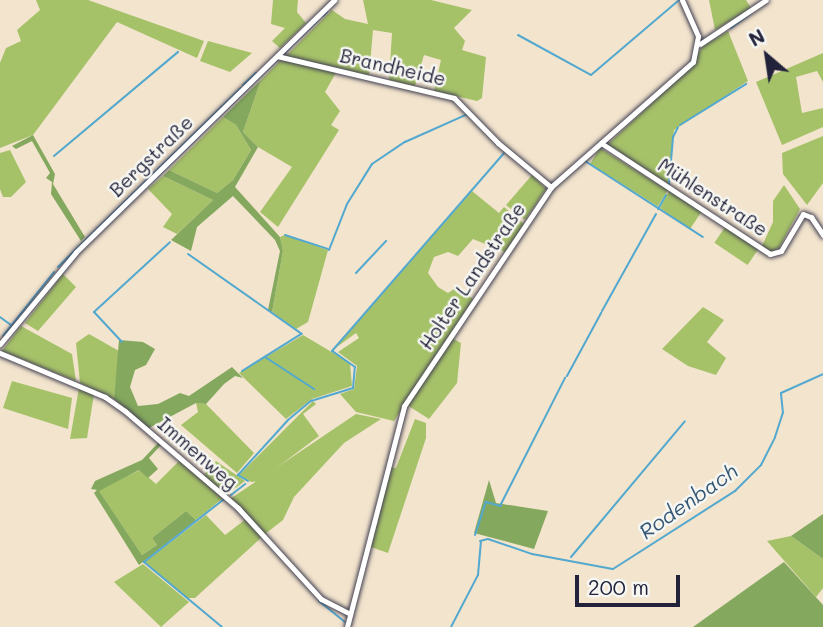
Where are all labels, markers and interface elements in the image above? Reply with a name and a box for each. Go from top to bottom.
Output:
north arrow [732,21,802,91]
text: N [744,23,769,52]
street label: Brandheide [338,44,448,90]
street label: Bergstraße [105,111,197,201]
street label: Mühlenstraße [654,153,772,241]
street label: Holter Landstraße [414,198,530,354]
street label: Immenweg [153,412,243,494]
water label: Rodenbach [634,458,742,544]
scale bar [578,560,683,604]
text: 200 m [588,573,649,600]

